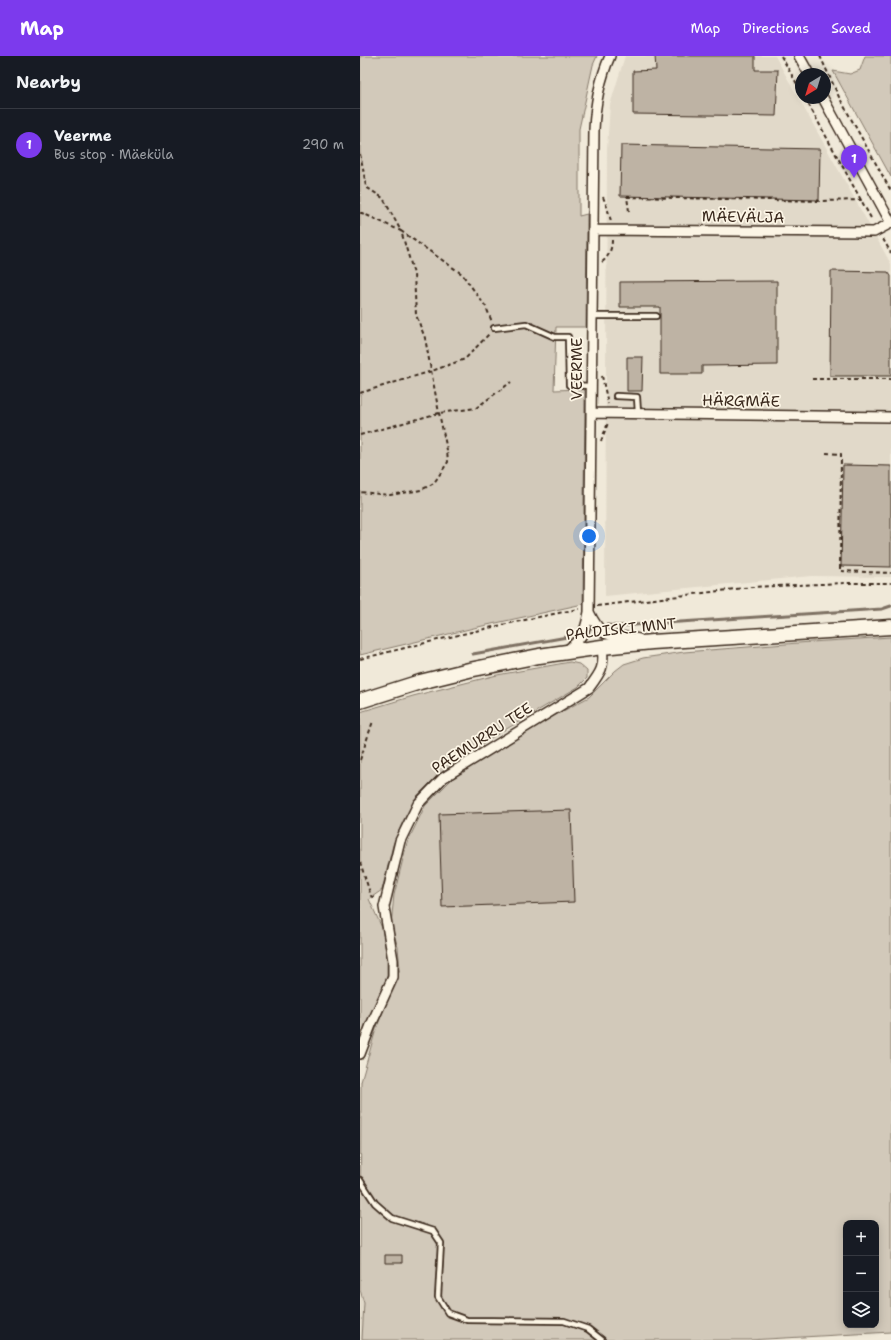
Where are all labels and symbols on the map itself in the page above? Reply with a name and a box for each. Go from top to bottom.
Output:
north arrow [795,68,831,104]
pin: 1 [841,145,867,178]
street label: MÄEVÄLJA [702,206,784,228]
street label: VEERME [567,338,587,400]
street label: HÄRGMÄE [702,390,780,412]
your location [579,526,599,546]
street label: PALDISKI MNT [565,613,677,645]
street label: PAEMURRU TEE [428,698,536,778]

